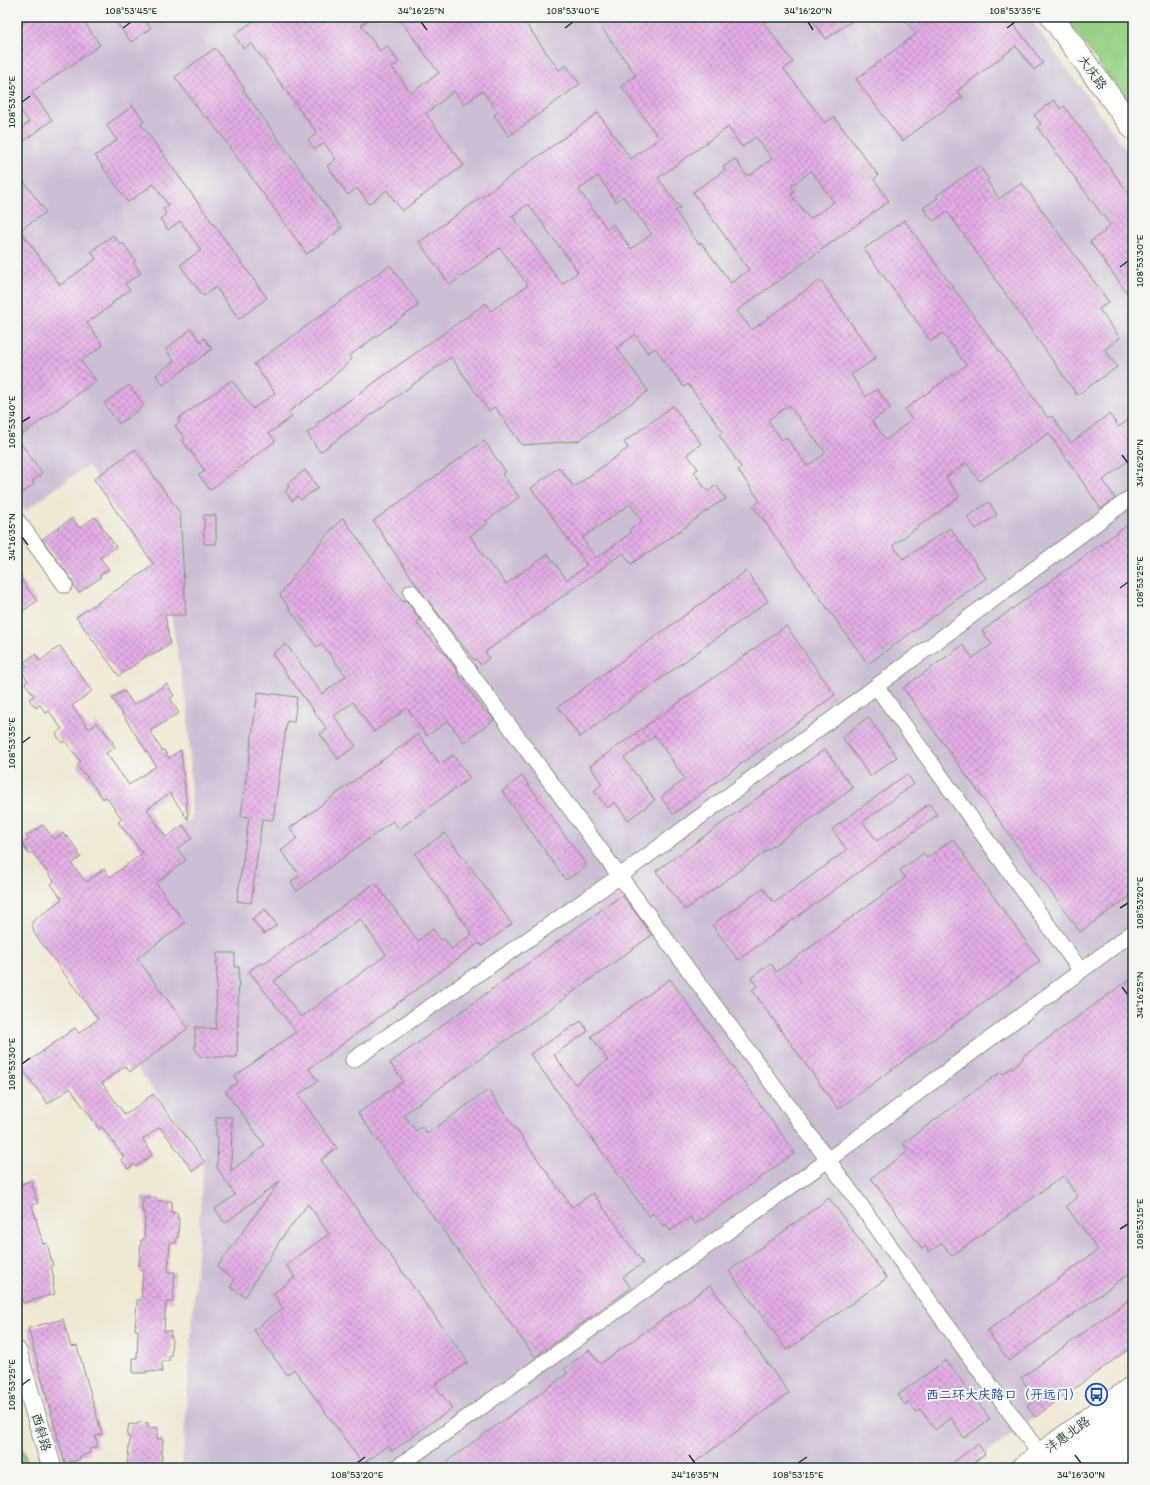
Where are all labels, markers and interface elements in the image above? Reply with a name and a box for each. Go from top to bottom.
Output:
text: 108°53'45"E [105,4,158,17]
text: 34°16'25"N [397,4,445,17]
text: 108°53'40"E [546,4,600,17]
text: 34°16'20"N [784,4,832,17]
text: 108°53'35"E [989,4,1041,17]
street label: 大庆路 [1075,52,1110,92]
text: 108°53'45"E [5,75,18,128]
text: 108°53'30"E [1133,234,1146,287]
text: 108°53'40"E [5,395,18,449]
text: 34°16'20"N [1133,439,1146,487]
text: 34°16'35"N [5,513,18,561]
text: 108°53'25"E [1133,556,1146,608]
text: 108°53'35"E [5,717,18,769]
text: 108°53'20"E [1133,876,1146,929]
text: 34°16'25"N [1133,971,1146,1019]
text: 108°53'30"E [5,1037,18,1090]
text: 108°53'15"E [1133,1198,1146,1249]
text: 108°53'25"E [5,1359,18,1411]
bus stop icon: 西二环大庆路口（开远门） [1084,1381,1110,1407]
place label: 西二环大庆路口（开远门） [926,1387,1082,1402]
street label: 西斜路 [29,1411,54,1453]
street label: 沣惠北路 [1042,1413,1093,1456]
text: 108°53'20"E [331,1468,384,1481]
text: 34°16'35"N [671,1468,719,1481]
text: 108°53'15"E [773,1468,824,1481]
text: 34°16'30"N [1057,1468,1105,1481]

